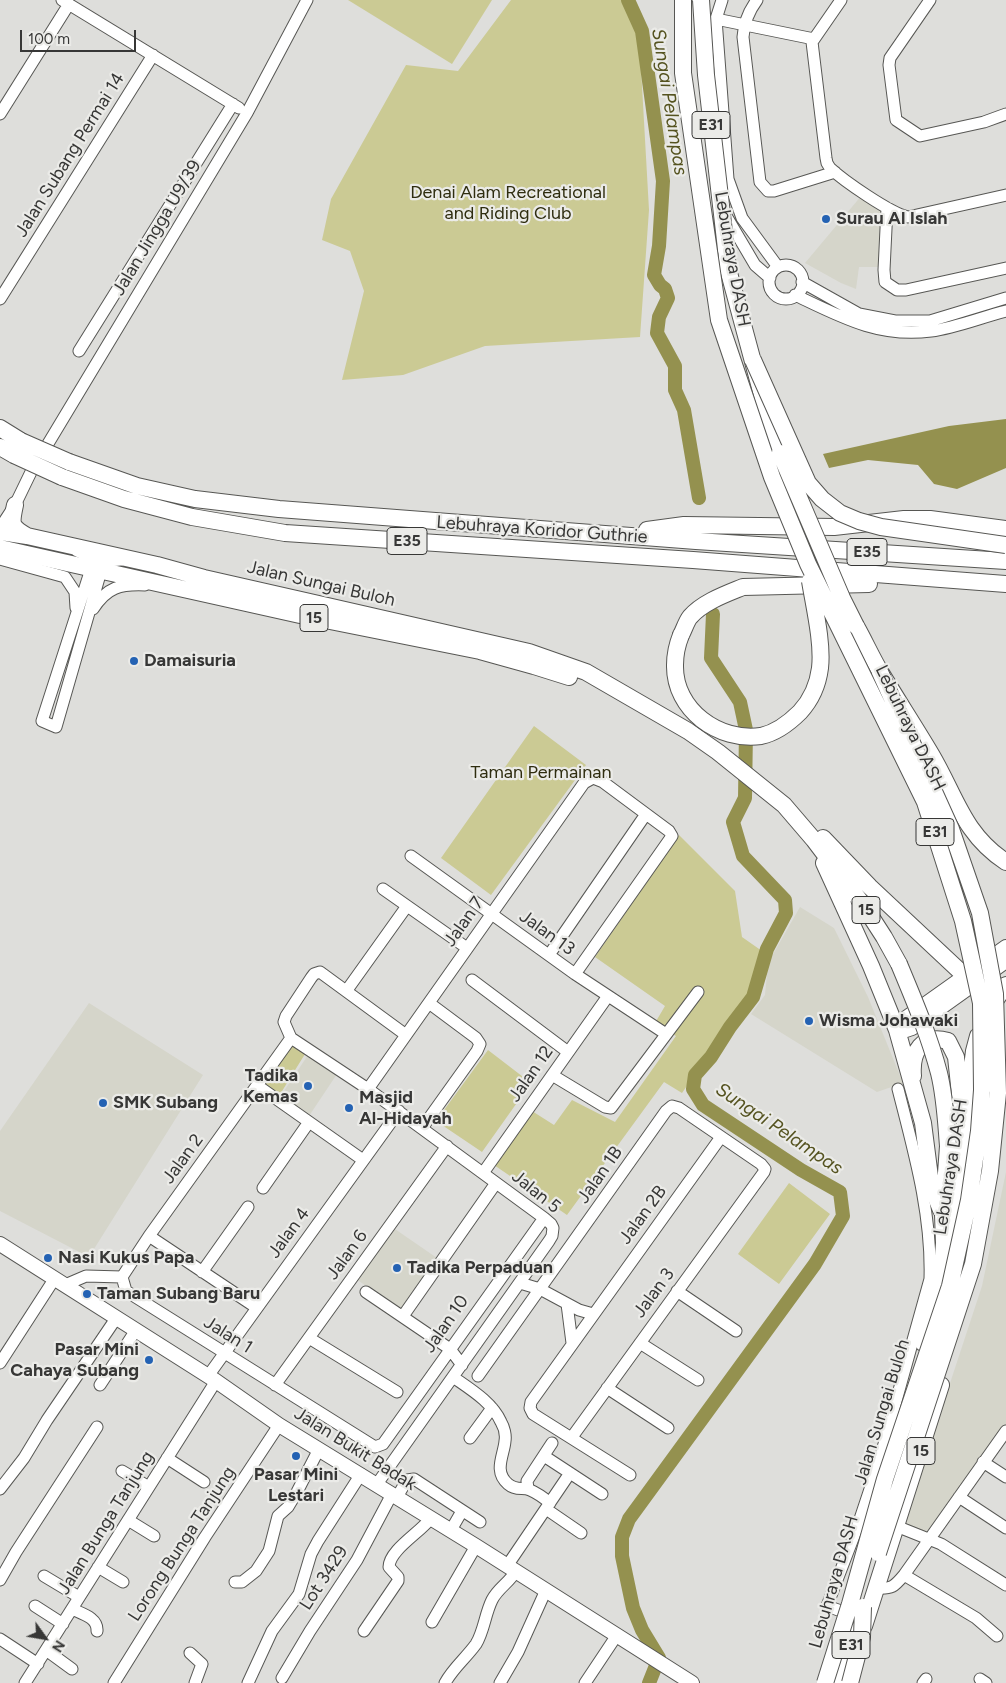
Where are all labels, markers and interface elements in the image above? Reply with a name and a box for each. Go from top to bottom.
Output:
scale bar [22,20,139,52]
water label: Sungai Pelampas [646,27,692,177]
text: 100 m [28,30,70,48]
street label: Jalan Subang Permai 14 [11,69,129,241]
road number: E31 [692,112,730,138]
street label: Jalan Jingga U9/39 [108,156,206,300]
park label: Denai Alam Recreational and Riding Club [410,182,606,224]
street label: Lebuhraya DASH [709,190,755,328]
place label: Surau Al Islah [836,208,948,230]
marker: Surau Al Islah [820,213,832,225]
street label: Lebuhraya Koridor Guthrie [436,512,648,548]
road number: E35 [387,528,427,554]
road number: E35 [847,538,887,566]
street label: Jalan Sungai Buloh [245,556,397,612]
road number: 15 [300,604,328,632]
place label: Damaisuria [144,650,236,672]
marker: Damaisuria [128,655,140,667]
street label: Lebuhraya DASH [870,662,950,794]
park label: Taman Permainan [470,762,612,784]
road number: E31 [916,819,954,846]
street label: Jalan 7 [439,893,489,951]
road number: 15 [852,896,880,924]
street label: Jalan 13 [515,906,579,960]
place label: Wisma Johawaki [819,1010,958,1032]
marker: Wisma Johawaki [803,1015,815,1027]
street label: Jalan 12 [504,1042,558,1106]
place label: Tadika Kemas [243,1065,298,1108]
water label: Sungai Pelampas [711,1078,847,1180]
marker: Tadika Kemas [302,1080,314,1092]
place label: Masjid Al-Hidayah [359,1087,452,1130]
place label: SMK Subang [113,1092,218,1114]
marker: SMK Subang [97,1097,109,1109]
street label: Lebuhraya DASH [930,1098,972,1236]
marker: Masjid Al-Hidayah [343,1102,355,1114]
street label: Jalan 2 [158,1130,208,1188]
street label: Jalan 1B [573,1142,627,1208]
street label: Jalan 5 [507,1166,565,1218]
street label: Jalan 2B [615,1181,671,1249]
street label: Jalan 4 [263,1203,315,1263]
street label: Jalan 6 [322,1226,372,1284]
place label: Nasi Kukus Papa [58,1247,194,1269]
marker: Nasi Kukus Papa [42,1252,54,1264]
place label: Tadika Perpaduan [407,1257,553,1279]
marker: Tadika Perpaduan [391,1262,403,1274]
street label: Jalan 3 [629,1264,679,1322]
place label: Taman Subang Baru [97,1283,260,1305]
marker: Taman Subang Baru [81,1288,93,1300]
street label: Jalan 10 [418,1291,474,1357]
street label: Jalan 1 [200,1312,256,1358]
street label: Jalan Sungai Buloh [850,1337,914,1487]
place label: Pasar Mini Cahaya Subang [10,1339,139,1382]
marker: Pasar Mini Cahaya Subang [143,1354,155,1366]
street label: Jalan Bukit Badak [290,1403,420,1495]
road number: 15 [907,1438,935,1464]
street label: Jalan Bunga Tanjung [53,1447,159,1599]
marker: Pasar Mini Lestari [290,1450,302,1462]
street label: Lorong Bunga Tanjung [124,1463,240,1625]
place label: Pasar Mini Lestari [254,1464,338,1506]
street label: Lebuhraya DASH [805,1513,863,1651]
street label: Lot 3429 [295,1542,353,1614]
north arrow [20,1613,70,1663]
road number: E31 [832,1632,870,1658]
text: N [48,1637,68,1655]

